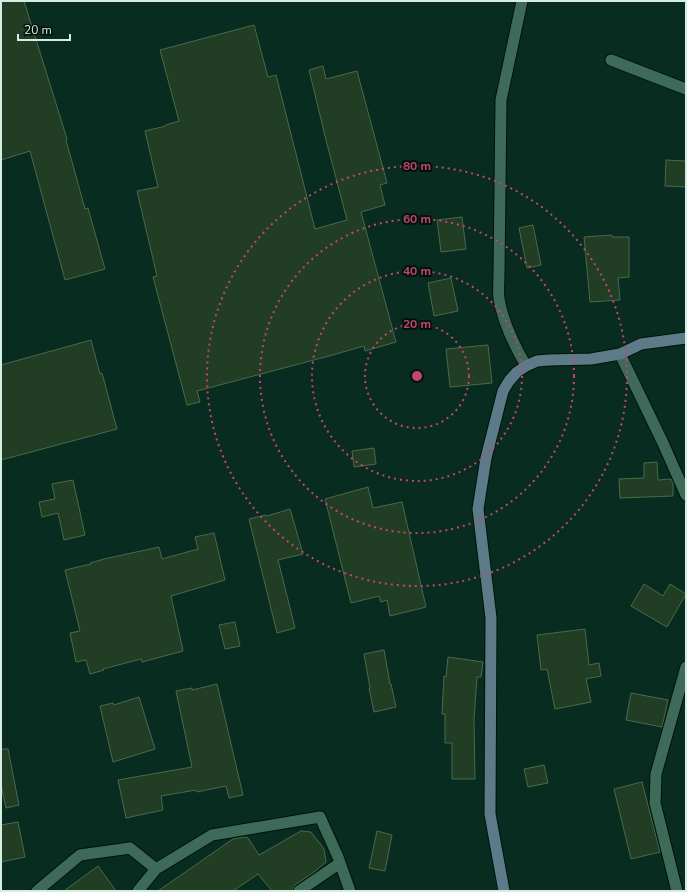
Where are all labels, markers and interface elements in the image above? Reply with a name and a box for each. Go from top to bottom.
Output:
scale bar [18,16,70,42]
text: 20 m [24,22,52,38]
text: 80 m [403,158,431,174]
text: 60 m [403,211,431,227]
text: 40 m [403,263,431,279]
text: 20 m [403,316,431,332]
centre of rings [410,369,424,383]

